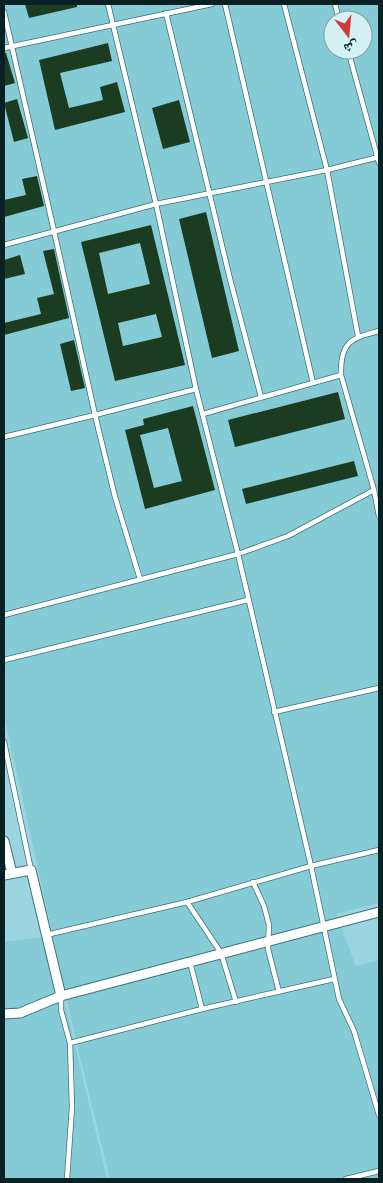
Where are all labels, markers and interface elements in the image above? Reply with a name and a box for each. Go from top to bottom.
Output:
north arrow [323,10,373,60]
text: ش [342,37,360,55]

